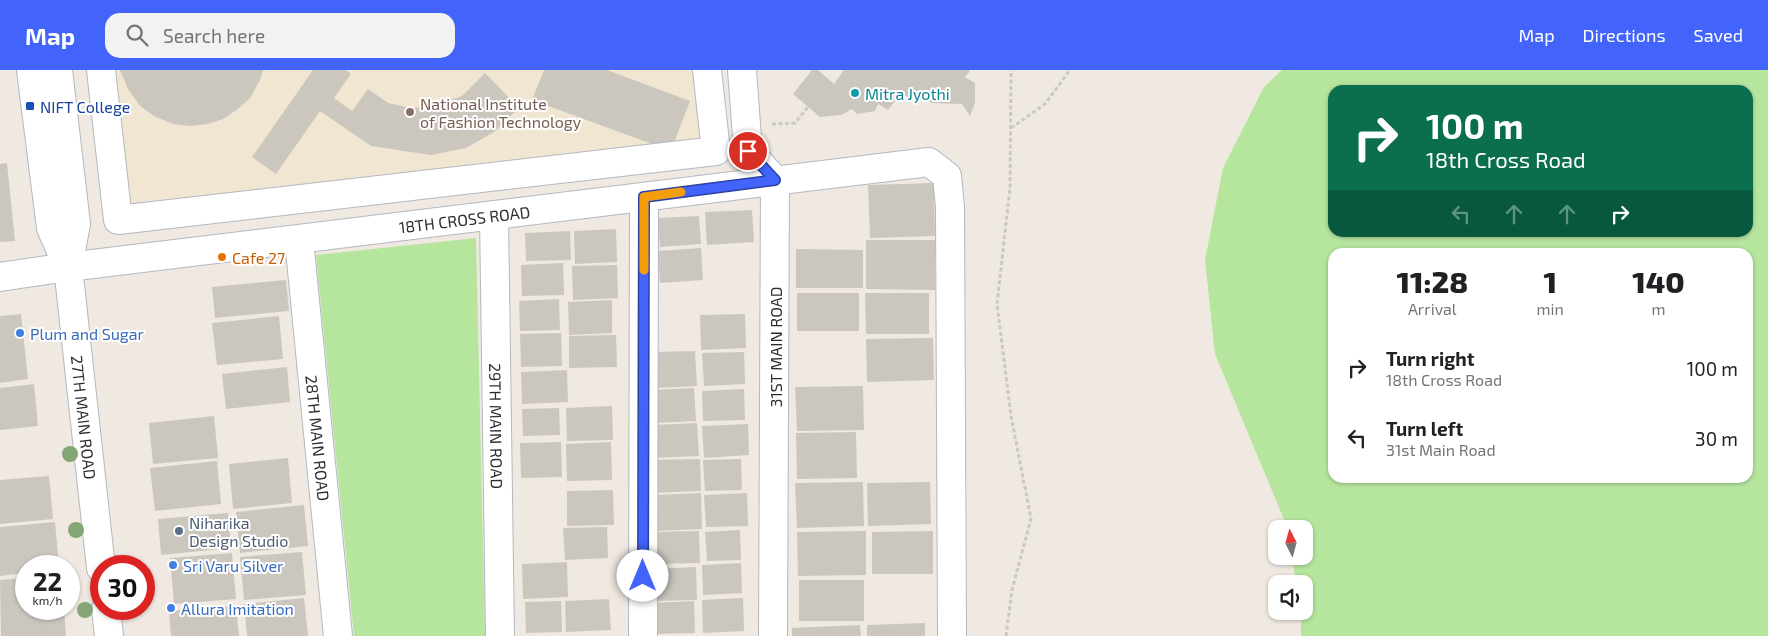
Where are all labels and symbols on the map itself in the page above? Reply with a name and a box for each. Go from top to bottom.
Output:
place label: Mitra Jyothi [865,84,950,103]
marker: Mitra Jyothi [849,87,861,99]
place label: National Institute of Fashion Technology [420,94,582,131]
place label: NIFT College [40,97,130,116]
marker: NIFT College [24,100,36,112]
marker: National Institute of Fashion Technology [404,106,416,118]
pin [727,130,769,172]
street label: 18TH CROSS ROAD [398,201,531,236]
place label: Cafe 27 [232,248,285,267]
marker: Cafe 27 [216,251,228,263]
street label: 31ST MAIN ROAD [766,287,785,407]
place label: Plum and Sugar [30,324,144,343]
marker: Plum and Sugar [14,327,26,339]
street label: 27TH MAIN ROAD [68,354,101,480]
street label: 29TH MAIN ROAD [487,363,507,489]
street label: 28TH MAIN ROAD [303,374,334,502]
place label: Niharika Design Studio [189,513,288,550]
north arrow [1268,520,1312,565]
marker: Niharika Design Studio [173,525,185,537]
position arrow [616,549,668,601]
speed limit sign: 30 [90,555,155,620]
place label: Sri Varu Silver [183,556,284,575]
marker: Sri Varu Silver [167,559,179,571]
place label: Allura Imitation [181,599,294,618]
marker: Allura Imitation [165,602,177,614]

